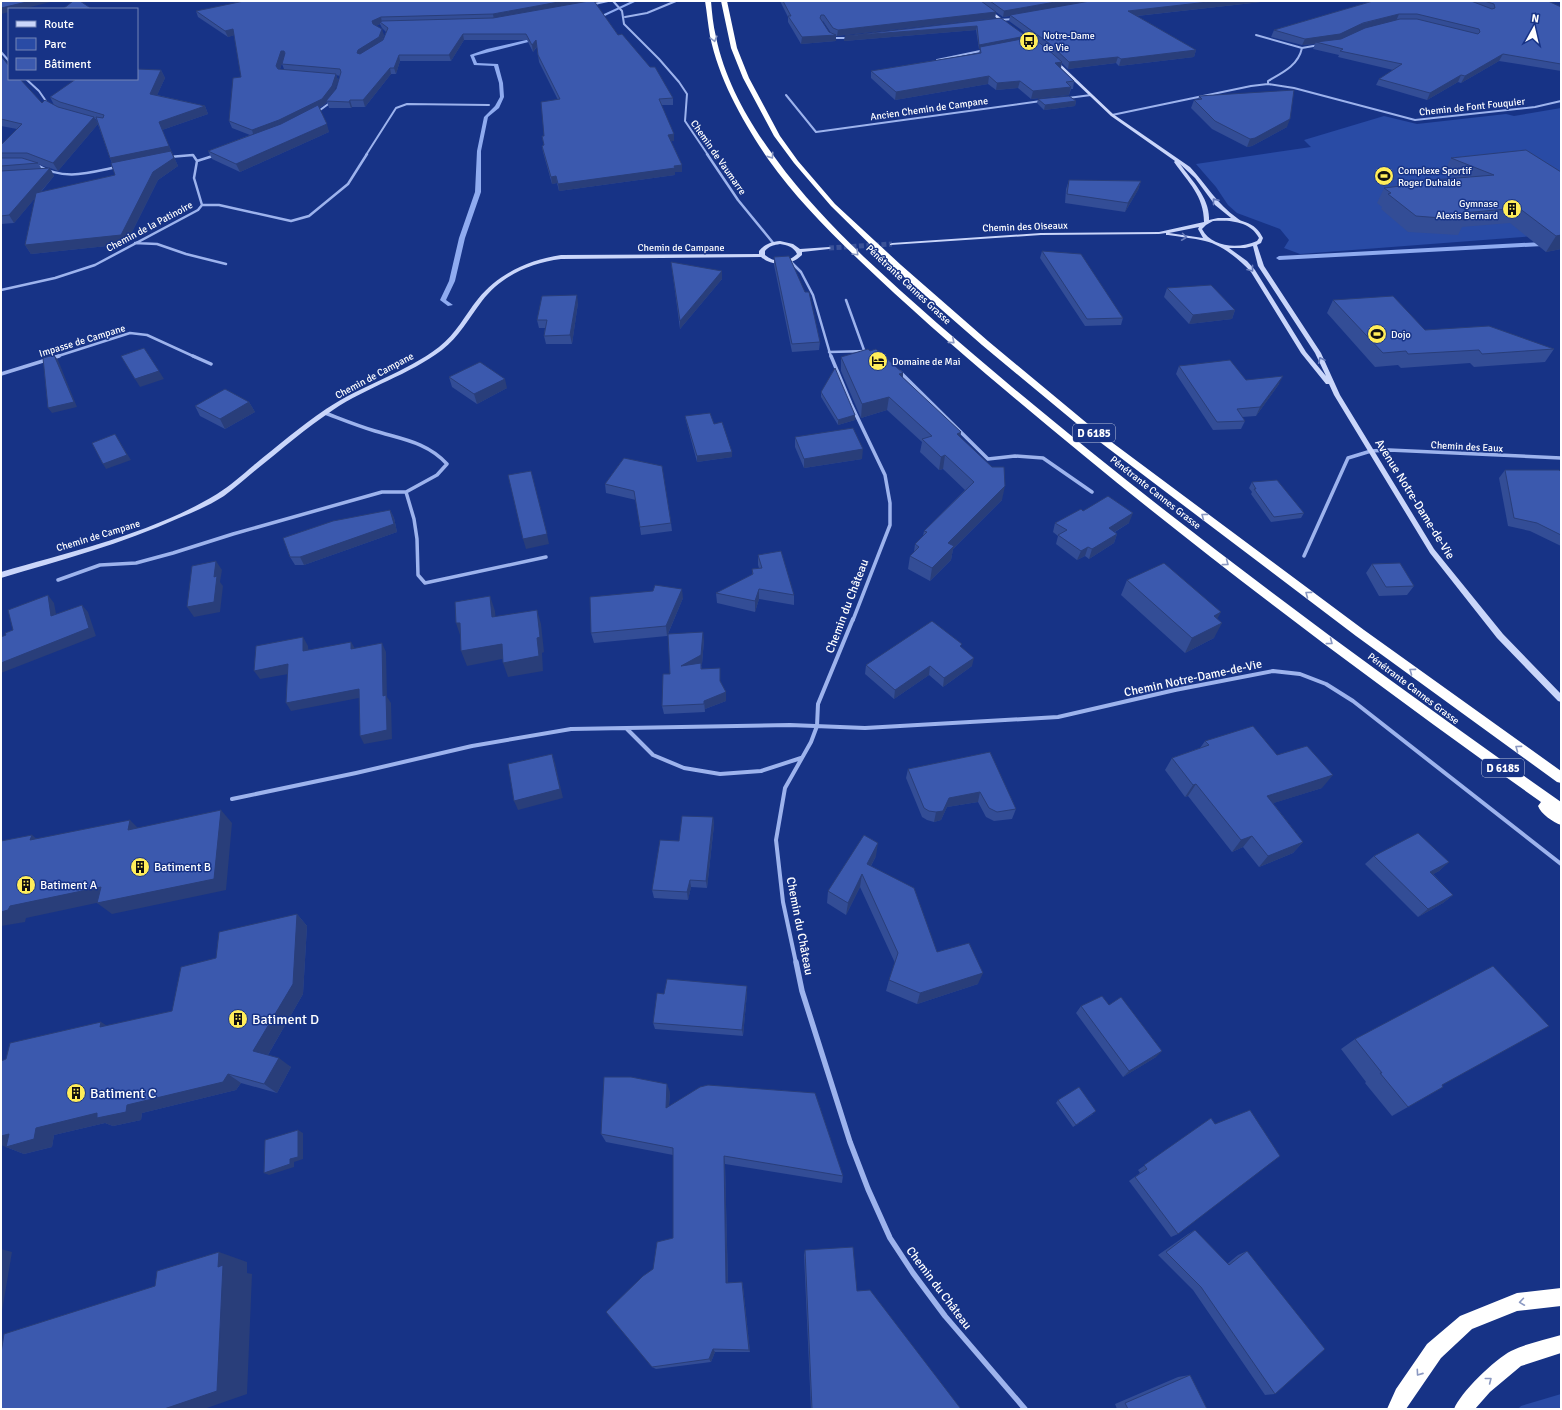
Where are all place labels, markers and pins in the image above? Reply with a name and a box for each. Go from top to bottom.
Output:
bus stop icon: Notre-Dame de Vie [1018,30,1040,52]
place label: Notre-Dame de Vie [1043,30,1095,54]
sports icon: Complexe Sportif Roger Duhalde [1373,165,1395,187]
place label: Complexe Sportif Roger Duhalde [1398,165,1472,189]
place label: Gymnase Alexis Bernard [1436,198,1498,222]
building icon: Gymnase Alexis Bernard [1501,198,1523,220]
sports icon: Dojo [1366,323,1388,345]
place label: Dojo [1391,329,1411,341]
hotel icon: Domaine de Mai [867,350,889,372]
place label: Domaine de Mai [892,356,961,368]
building icon: Batiment B [129,856,151,878]
place label: Batiment B [154,860,211,875]
building icon: Batiment A [15,874,37,896]
place label: Batiment A [40,878,98,893]
building icon: Batiment D [227,1008,249,1030]
place label: Batiment D [252,1011,319,1028]
building icon: Batiment C [65,1082,87,1104]
place label: Batiment C [90,1085,156,1102]

